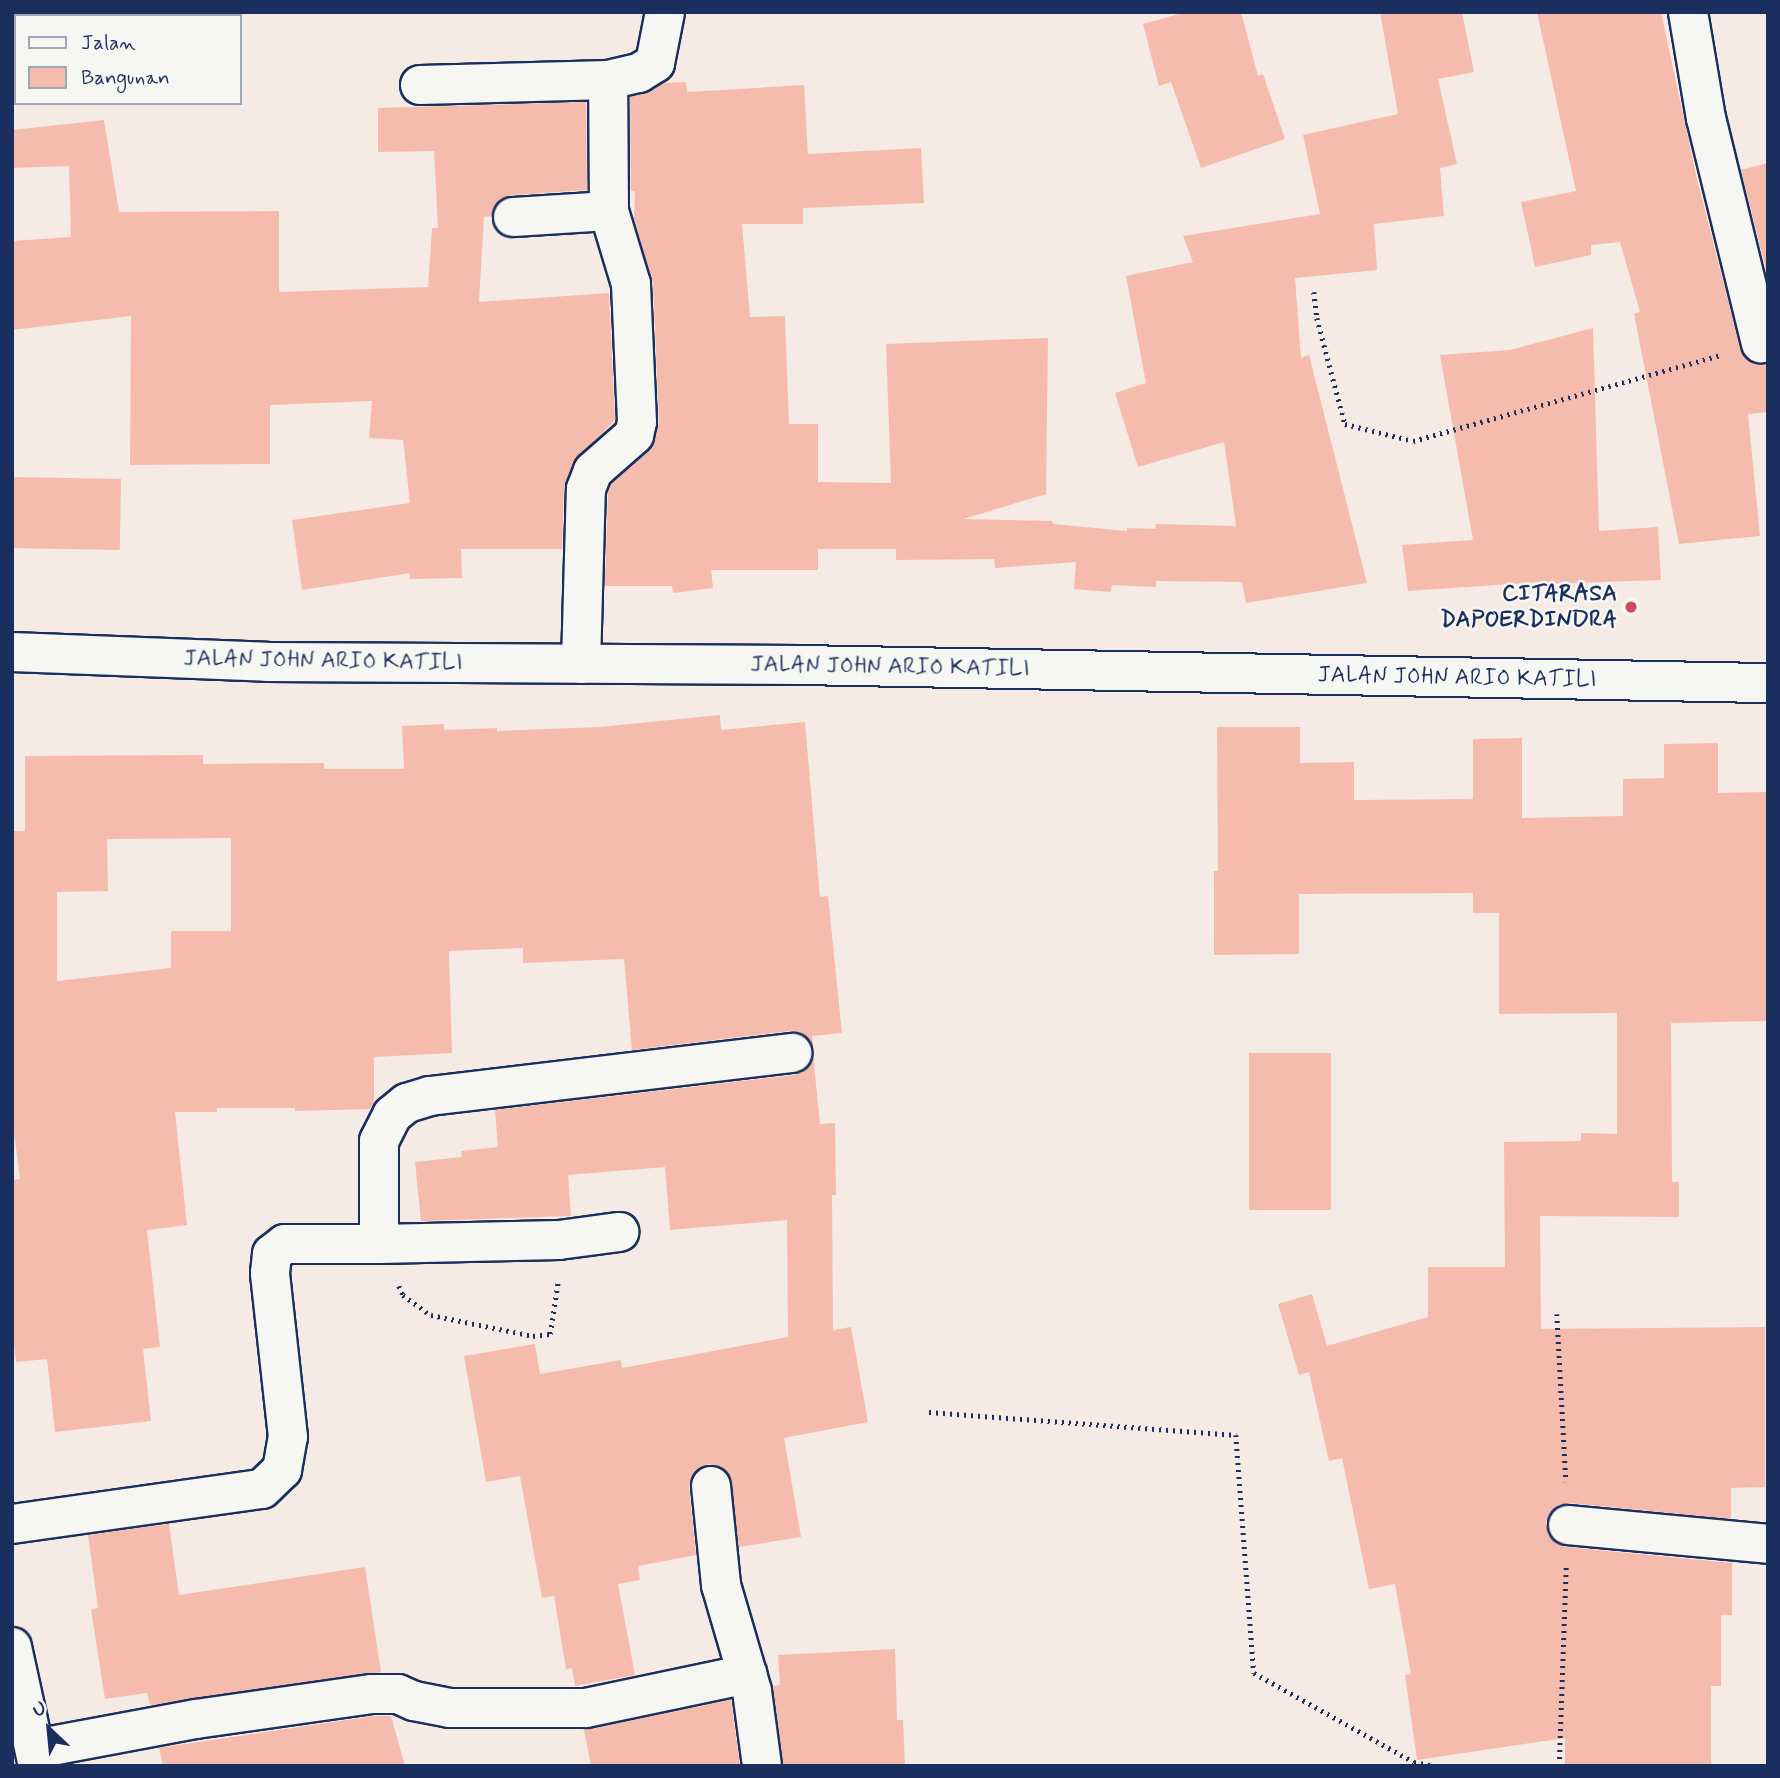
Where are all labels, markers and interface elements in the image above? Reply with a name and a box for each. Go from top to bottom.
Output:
legend [14,14,242,105]
text: Jalan [81,29,136,57]
text: Bangunan [81,64,170,92]
place label: CITARASA DAPOERDINDRA [1440,580,1617,634]
marker: CITARASA DAPOERDINDRA [1623,599,1639,615]
street label: JALAN JOHN ARIO KATILI [182,645,464,677]
street label: JALAN JOHN ARIO KATILI [749,651,1031,683]
street label: JALAN JOHN ARIO KATILI [1316,662,1598,694]
north arrow [14,1694,84,1764]
text: U [29,1696,51,1724]

